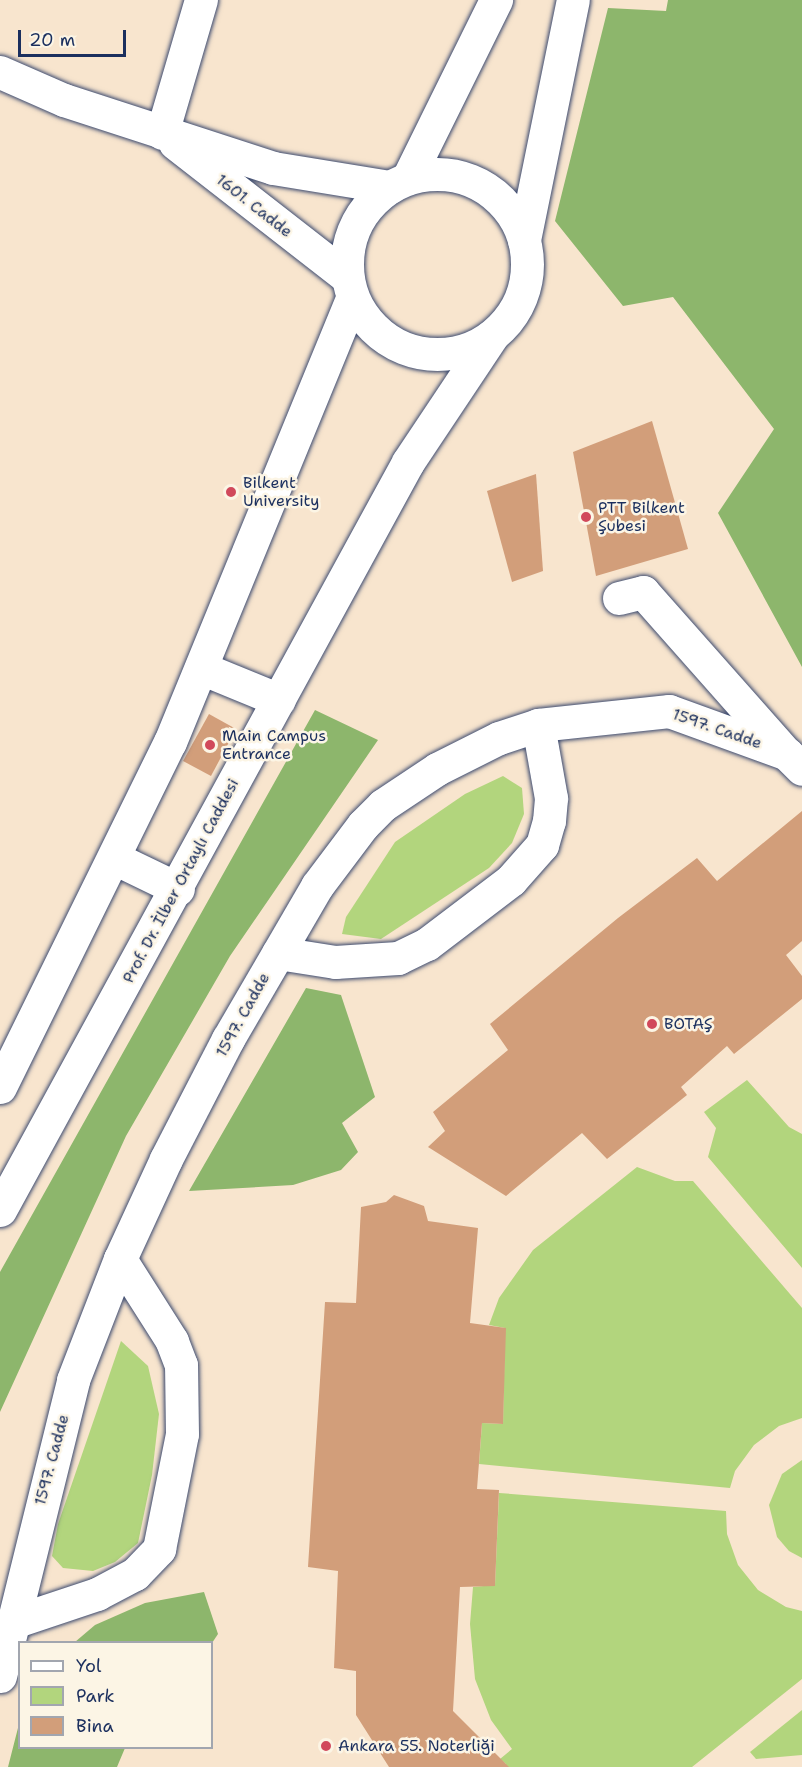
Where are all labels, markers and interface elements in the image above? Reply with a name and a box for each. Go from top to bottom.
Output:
scale bar [21,18,129,56]
text: 20 m [29,28,75,52]
street label: 1601. Cadde [212,170,296,242]
place label: Bilkent University [243,473,319,511]
marker: Bilkent University [224,485,238,499]
place label: PTT Bilkent Şubesi [598,498,685,536]
marker: PTT Bilkent Şubesi [579,510,593,524]
street label: 1597. Cadde [670,705,764,753]
place label: Main Campus Entrance [222,726,326,764]
marker: Main Campus Entrance [203,738,217,752]
street label: Prof. Dr. İlber Ortaylı Caddesi [119,776,243,986]
street label: 1597. Cadde [212,970,274,1060]
place label: BOTAŞ [664,1014,713,1034]
marker: BOTAŞ [645,1017,659,1031]
street label: 1597. Cadde [31,1412,73,1508]
legend [18,1641,213,1749]
text: Yol [76,1654,101,1678]
text: Park [76,1684,115,1708]
text: Bina [76,1714,114,1738]
place label: Ankara 55. Noterliği [338,1736,495,1756]
marker: Ankara 55. Noterliği [319,1739,333,1753]

